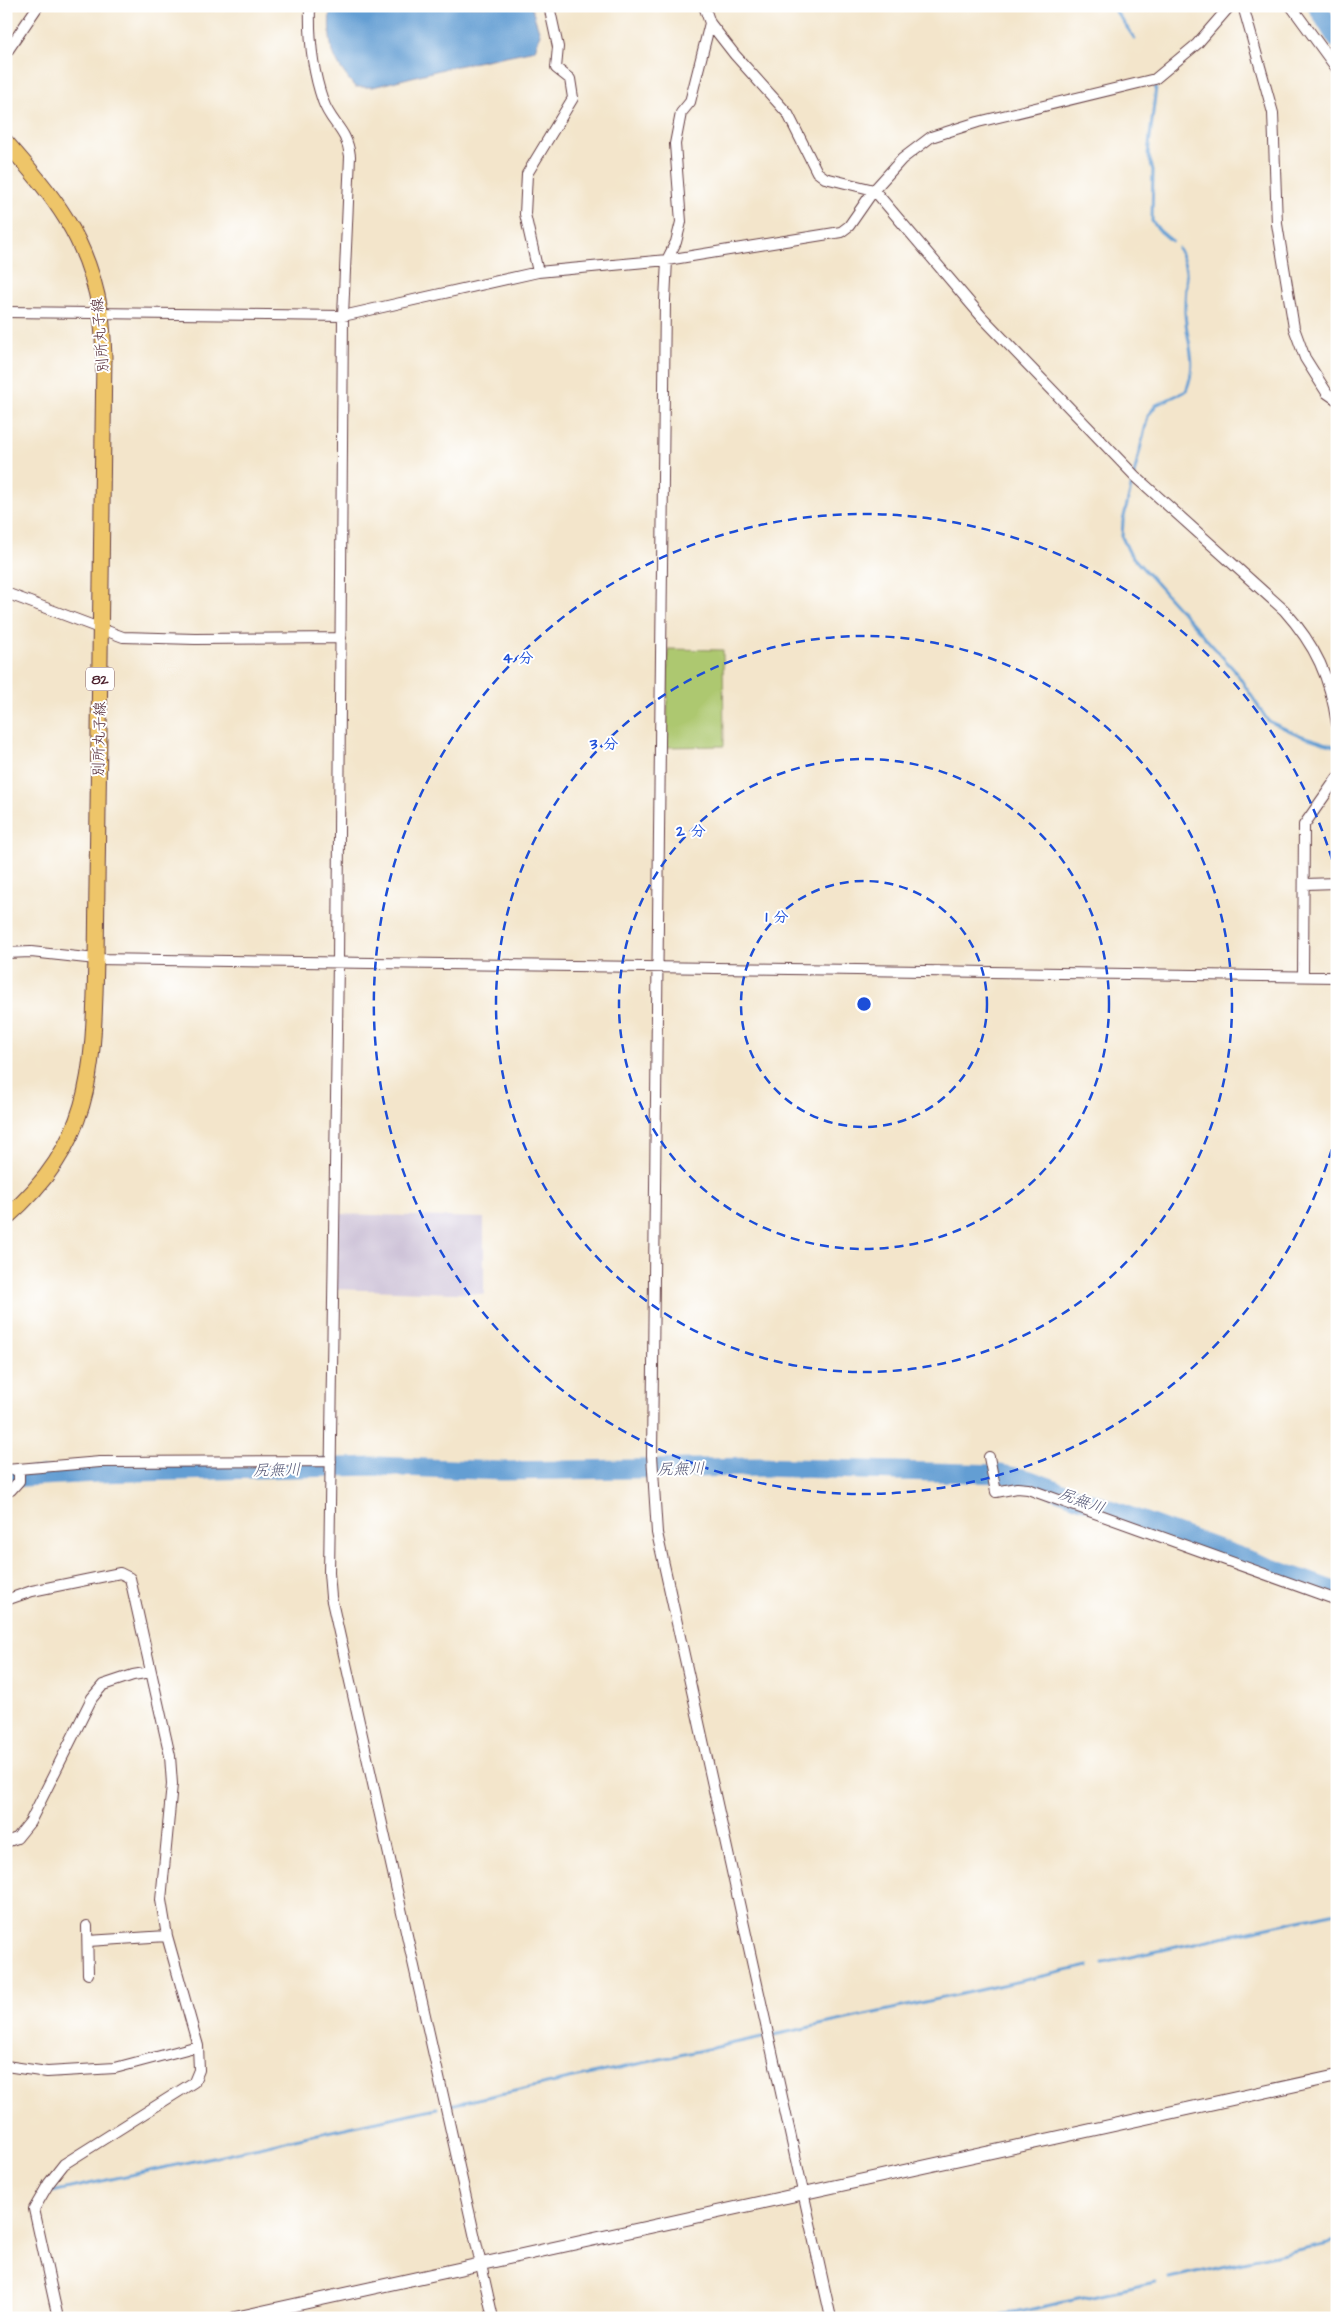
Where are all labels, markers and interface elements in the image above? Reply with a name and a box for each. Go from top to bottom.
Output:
street label: 別所丸子線 [87,297,114,373]
text: 4 分 [502,648,534,669]
road number: 82 [86,668,114,691]
street label: 別所丸子線 [88,701,111,777]
text: 3 分 [589,734,618,755]
text: 2 分 [675,821,706,842]
text: 1 分 [766,907,788,928]
centre of rings [855,995,873,1013]
water label: 尻無川 [657,1458,705,1480]
water label: 尻無川 [253,1459,301,1481]
water label: 尻無川 [1055,1482,1108,1519]

